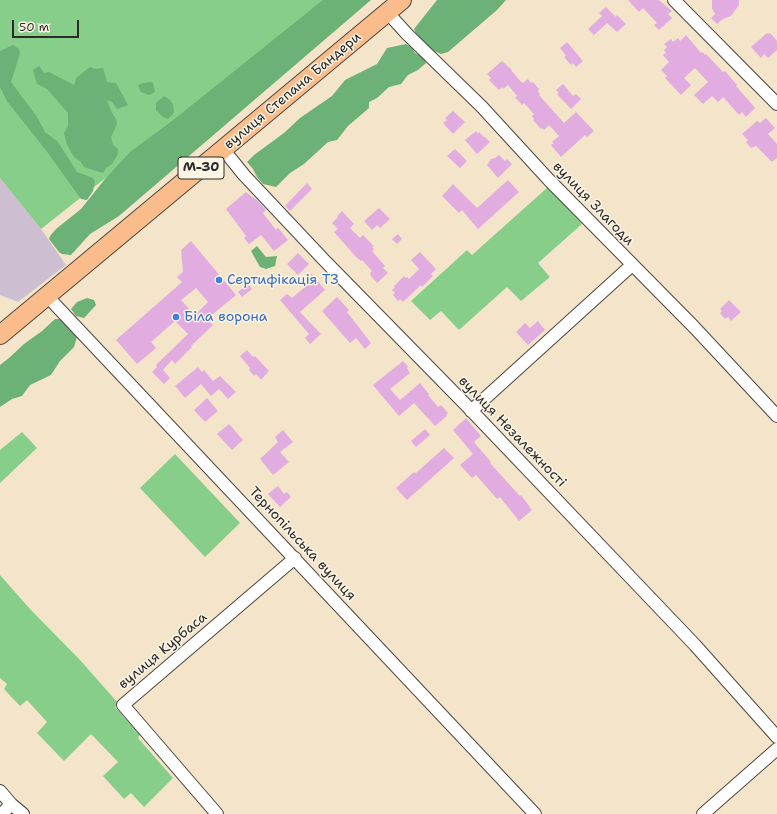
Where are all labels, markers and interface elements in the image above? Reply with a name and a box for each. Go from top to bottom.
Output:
scale bar [14,12,81,38]
text: 50 m [19,19,49,35]
street label: вулиця Степана Бандери [221,29,365,153]
road number: М-30 [178,157,224,179]
street label: вулиця Злагоди [549,159,637,249]
place label: Сертифікація ТЗ [227,272,339,288]
marker: Сертифікація ТЗ [214,275,224,285]
place label: Біла ворона [184,309,267,325]
marker: Біла ворона [171,312,181,322]
street label: вулиця Незалежності [455,373,569,491]
street label: Тернопільська вулиця [245,484,359,604]
street label: вулиця Курбаса [115,609,211,693]

